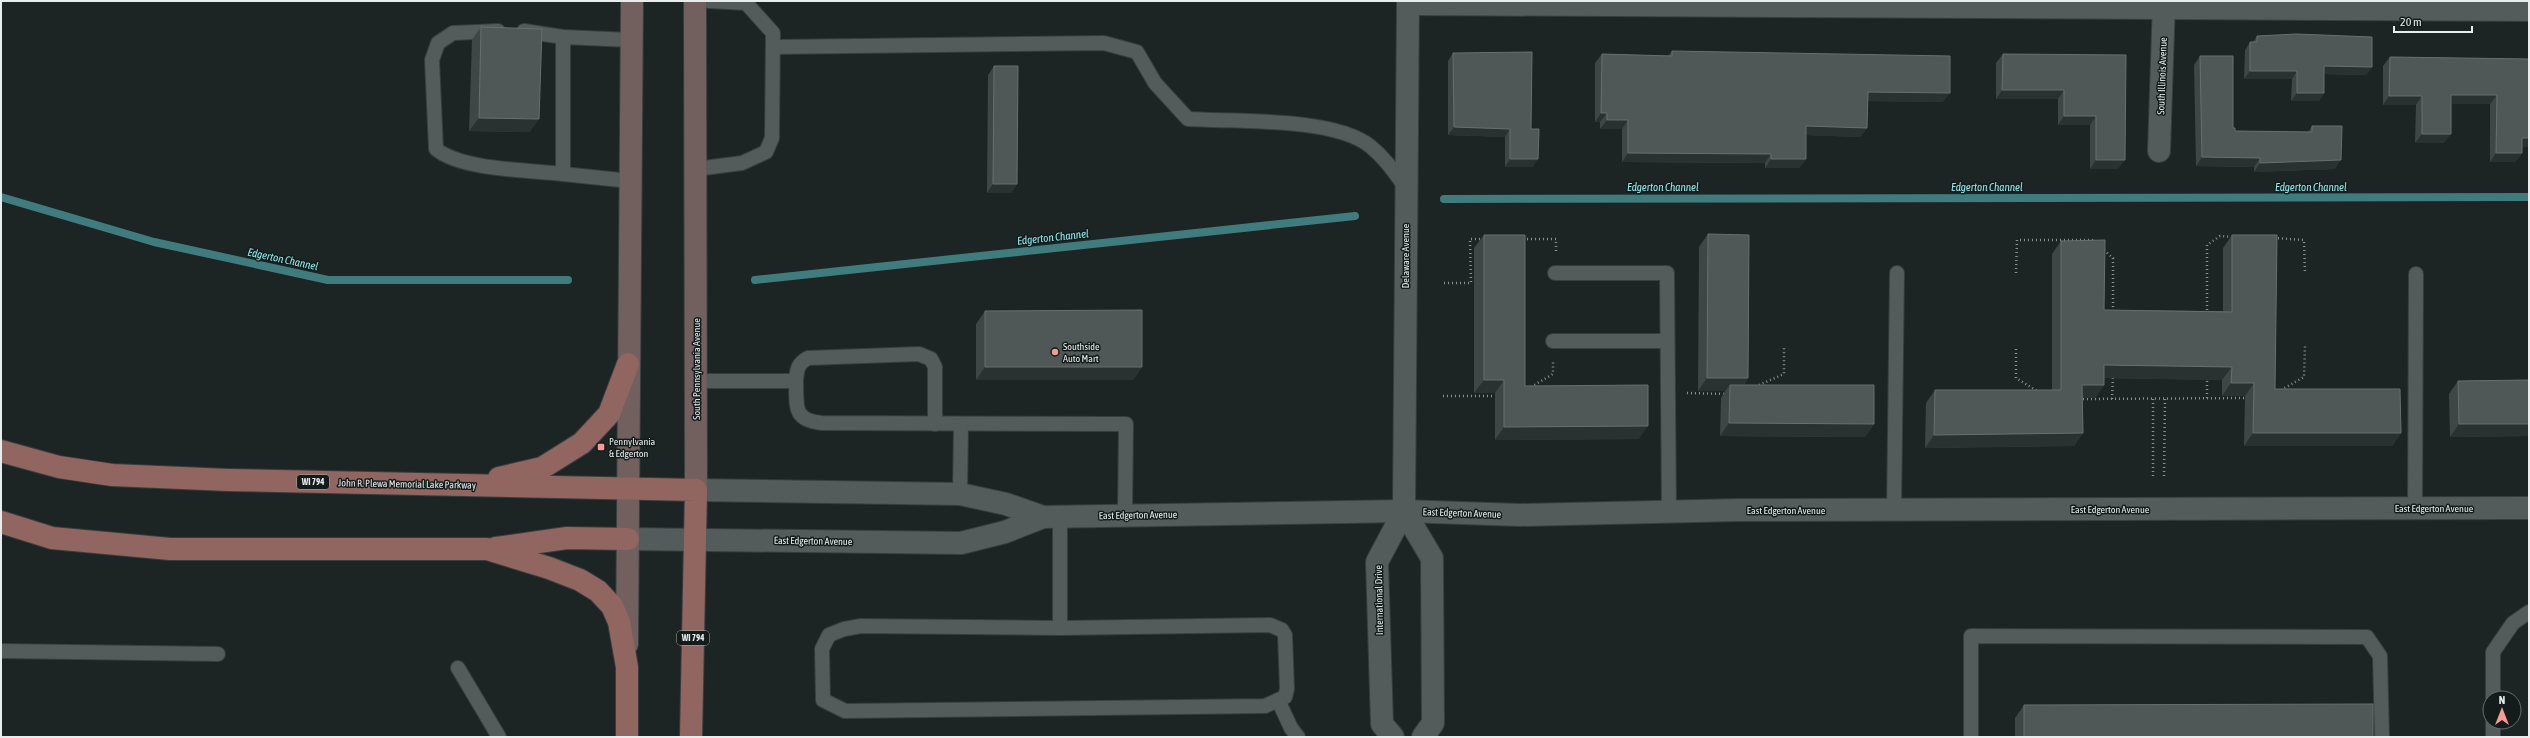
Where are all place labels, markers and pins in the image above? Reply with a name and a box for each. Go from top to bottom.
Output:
place label: Southside Auto Mart [1063,341,1100,364]
marker: Southside Auto Mart [1050,347,1060,357]
place label: Pennylvania & Edgerton [609,436,656,459]
marker: Pennylvania & Edgerton [596,442,606,452]

